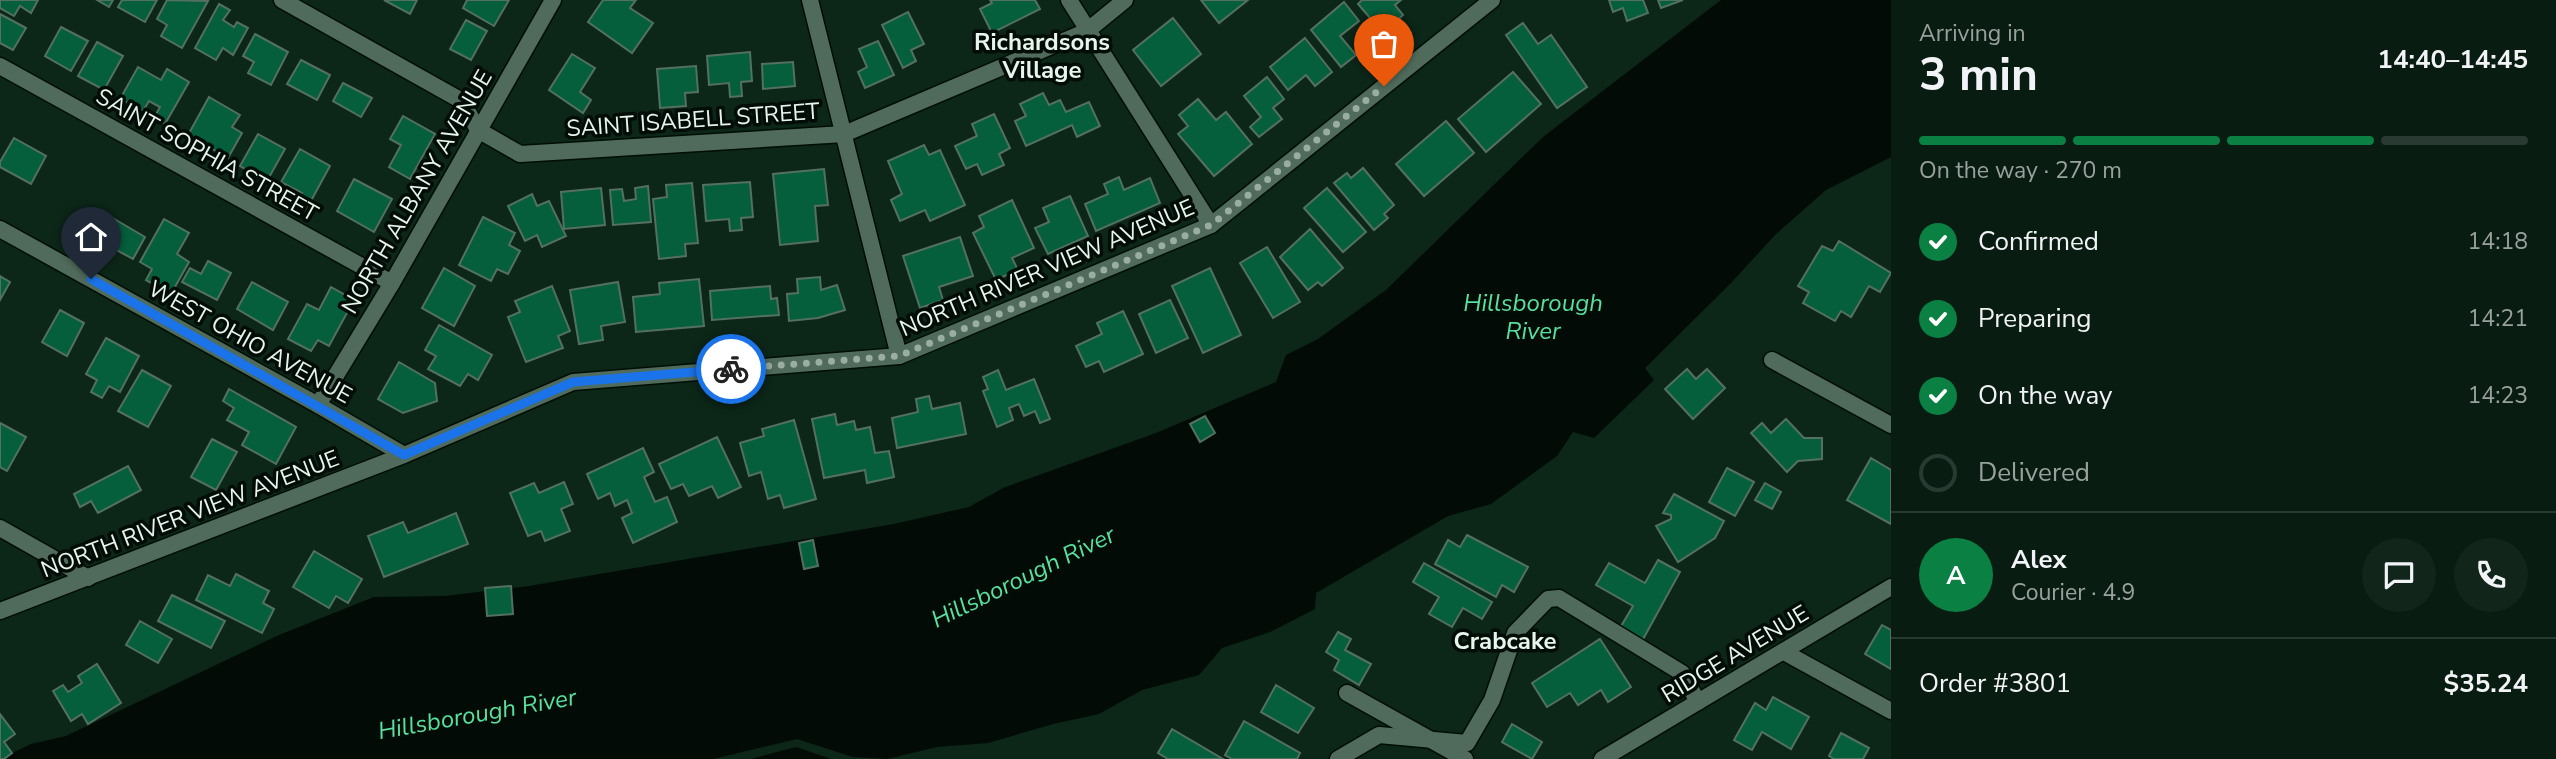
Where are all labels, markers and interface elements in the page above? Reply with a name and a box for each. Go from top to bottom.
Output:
pin [1354,14,1414,86]
text: Arriving in [1919,18,2026,49]
icon: bag [1365,25,1403,63]
district label: Richardsons Village [974,26,1110,86]
text: 14:40–14:45 [2377,42,2528,77]
text: 3 min [1919,43,2038,106]
street label: NORTH ALBANY AVENUE [334,64,500,320]
street label: SAINT SOPHIA STREET [90,81,324,229]
street label: SAINT ISABELL STREET [565,96,821,144]
text: On the way · 270 m [1919,155,2122,186]
street label: NORTH RIVER VIEW AVENUE [895,192,1199,344]
pin [61,207,121,279]
icon: home [72,218,110,256]
icon: check [1919,223,1957,261]
text: Confirmed [1978,224,2099,259]
text: 14:18 [2468,226,2528,257]
street label: WEST OHIO AVENUE [143,273,357,411]
water label: Hillsborough River [1463,287,1603,347]
icon: check [1919,300,1957,338]
text: Preparing [1978,301,2091,336]
text: 14:21 [2468,303,2528,334]
courier [696,334,766,404]
icon: bike [712,350,750,388]
icon: check [1919,377,1957,415]
text: On the way [1978,378,2112,413]
text: 14:23 [2468,380,2528,411]
street label: NORTH RIVER VIEW AVENUE [37,443,343,585]
text: Delivered [1978,455,2090,490]
water label: Hillsborough River [926,518,1122,635]
button: chat [2362,538,2436,612]
button: phone [2454,538,2528,612]
text: Alex [2011,542,2067,577]
text: A [1946,558,1966,593]
text: Courier · 4.9 [2011,577,2135,608]
street label: RIDGE AVENUE [1656,598,1814,710]
district label: Crabcake [1453,625,1557,657]
text: Order #3801 [1919,666,2071,701]
text: $35.24 [2444,666,2528,701]
water label: Hillsborough River [375,681,580,747]

